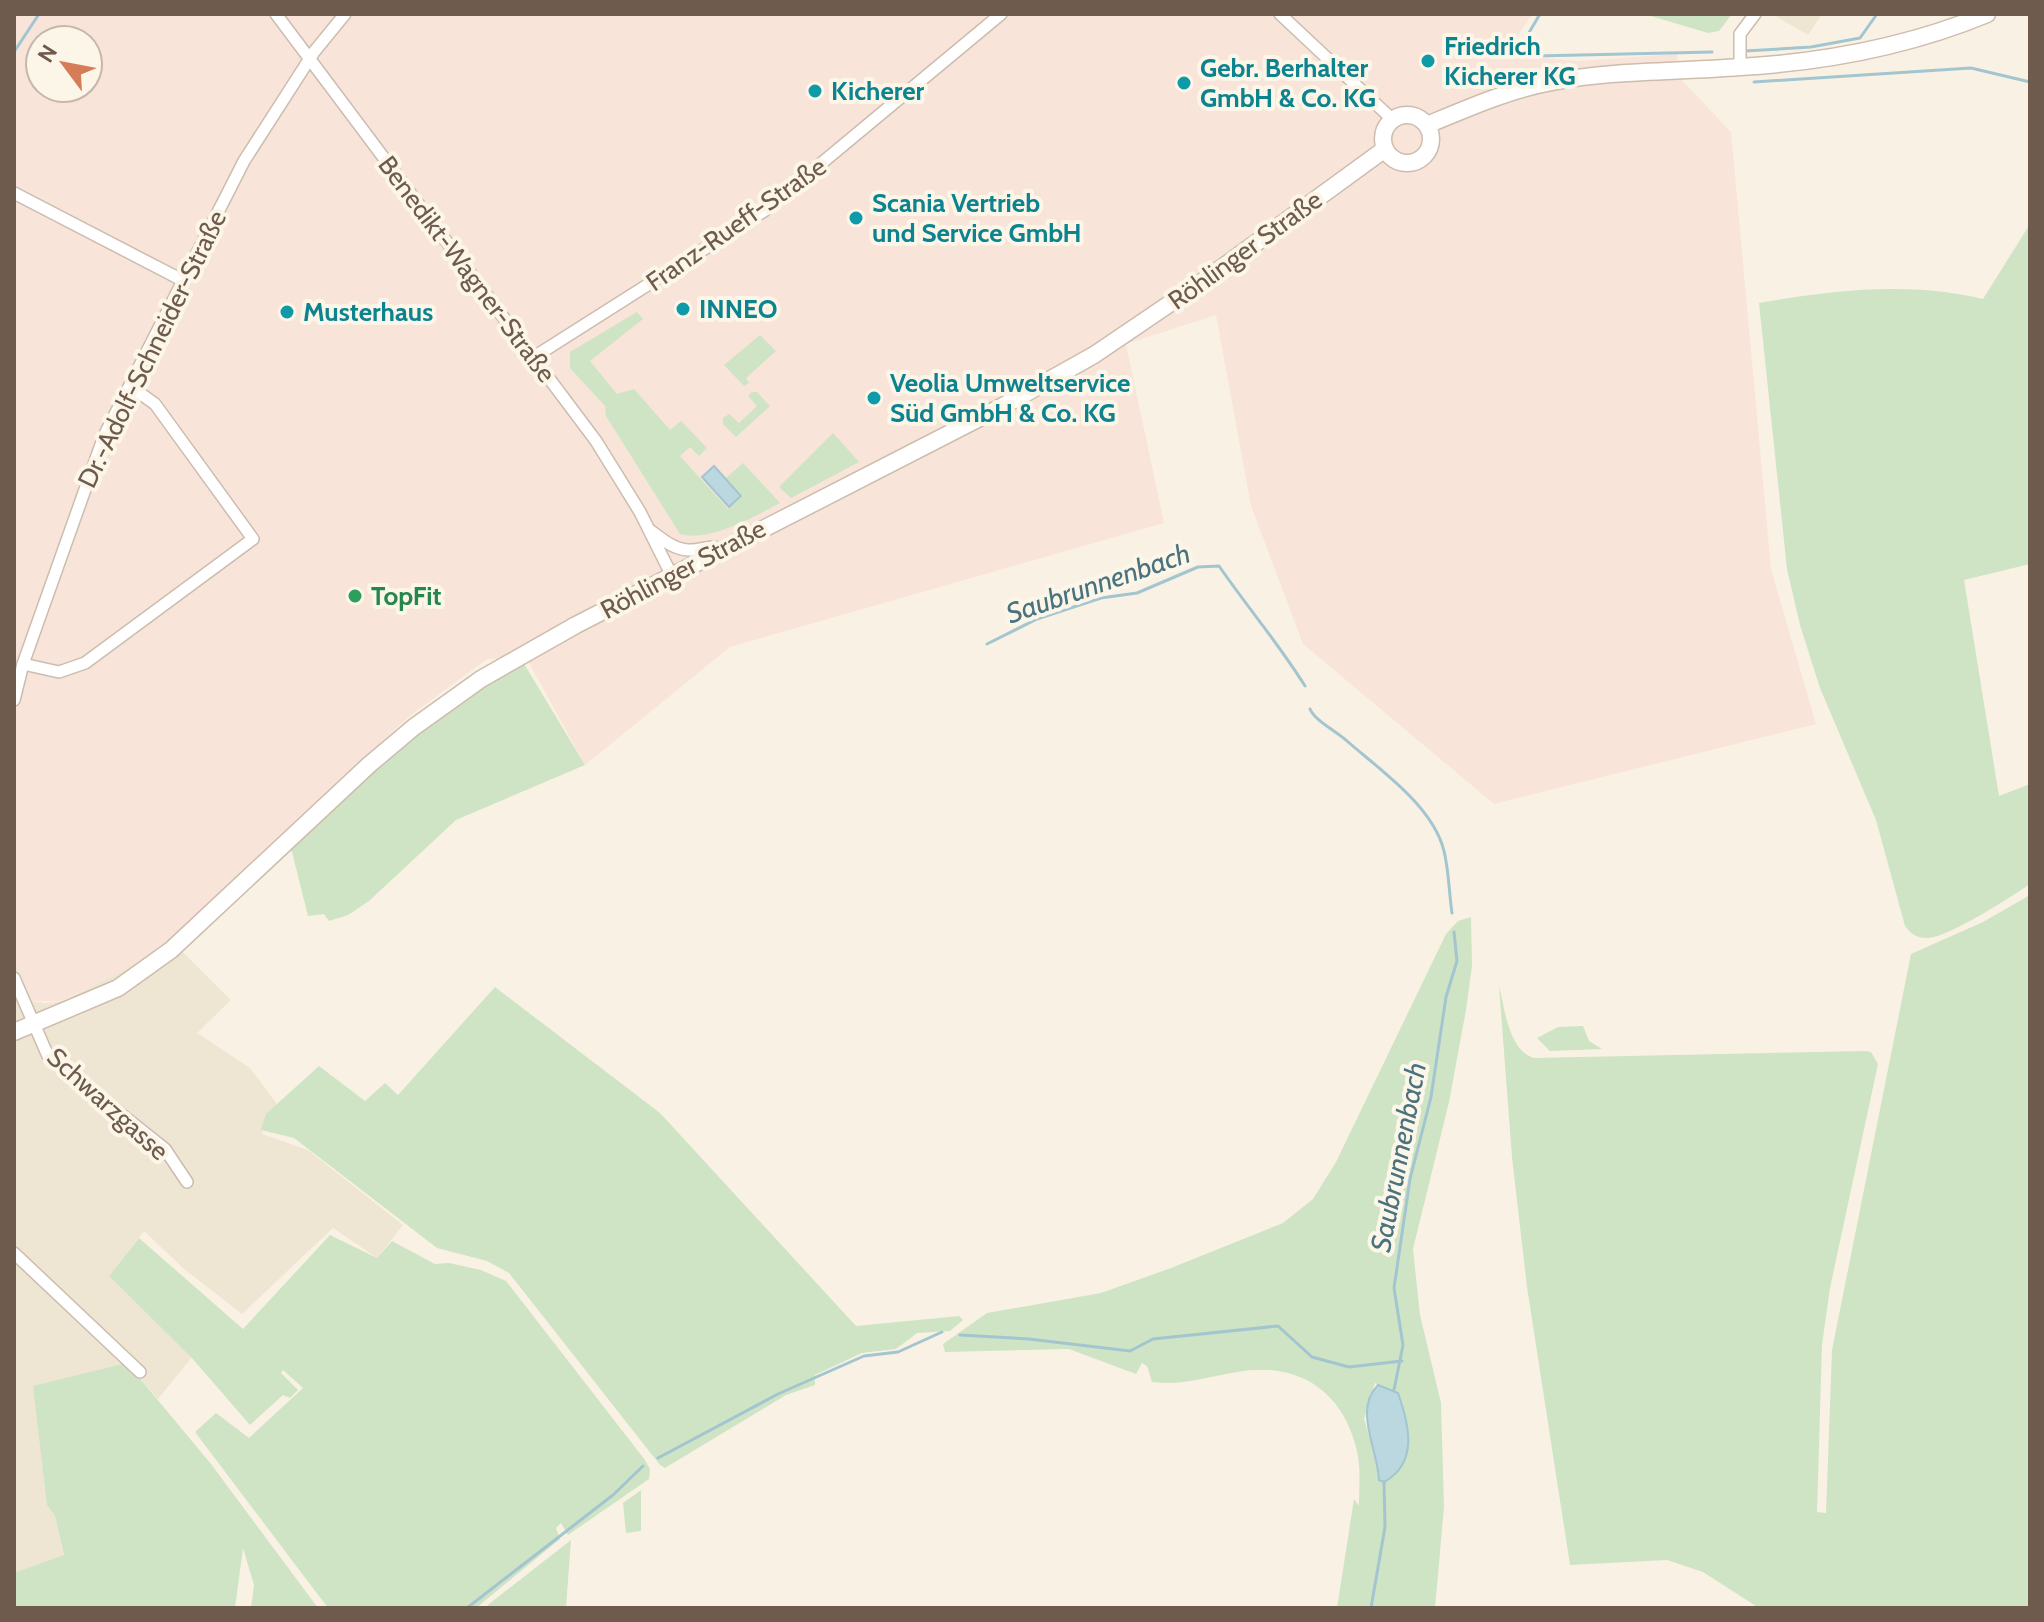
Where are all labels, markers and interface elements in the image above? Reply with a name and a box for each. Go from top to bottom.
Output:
north arrow [24,24,104,104]
place label: Friedrich Kicherer KG [1444,30,1576,92]
text: N [32,40,63,67]
place label: Gebr. Berhalter GmbH & Co. KG [1200,52,1376,114]
marker: Friedrich Kicherer KG [1419,52,1437,70]
marker: Gebr. Berhalter GmbH & Co. KG [1175,74,1193,92]
place label: Kicherer [831,75,925,107]
marker: Kicherer [806,82,824,100]
street label: Benedikt-Wagner-Straße [371,149,563,389]
street label: Franz-Rueff-Straße [640,150,832,298]
street label: Röhlinger Straße [1162,183,1328,317]
place label: Scania Vertrieb und Service GmbH [872,187,1082,249]
street label: Dr.-Adolf-Schneider-Straße [71,205,233,493]
marker: Scania Vertrieb und Service GmbH [847,209,865,227]
place label: INNEO [699,293,777,325]
place label: Musterhaus [303,296,433,328]
marker: INNEO [674,300,692,318]
marker: Musterhaus [278,303,296,321]
place label: Veolia Umweltservice Süd GmbH & Co. KG [890,367,1130,429]
marker: Veolia Umweltservice Süd GmbH & Co. KG [865,389,883,407]
street label: Röhlinger Straße [595,512,771,626]
water label: Saubrunnenbach [1002,536,1194,630]
place label: TopFit [371,580,441,612]
marker: TopFit [346,587,364,605]
street label: Schwarzgasse [41,1041,175,1167]
water label: Saubrunnenbach [1363,1059,1433,1255]

